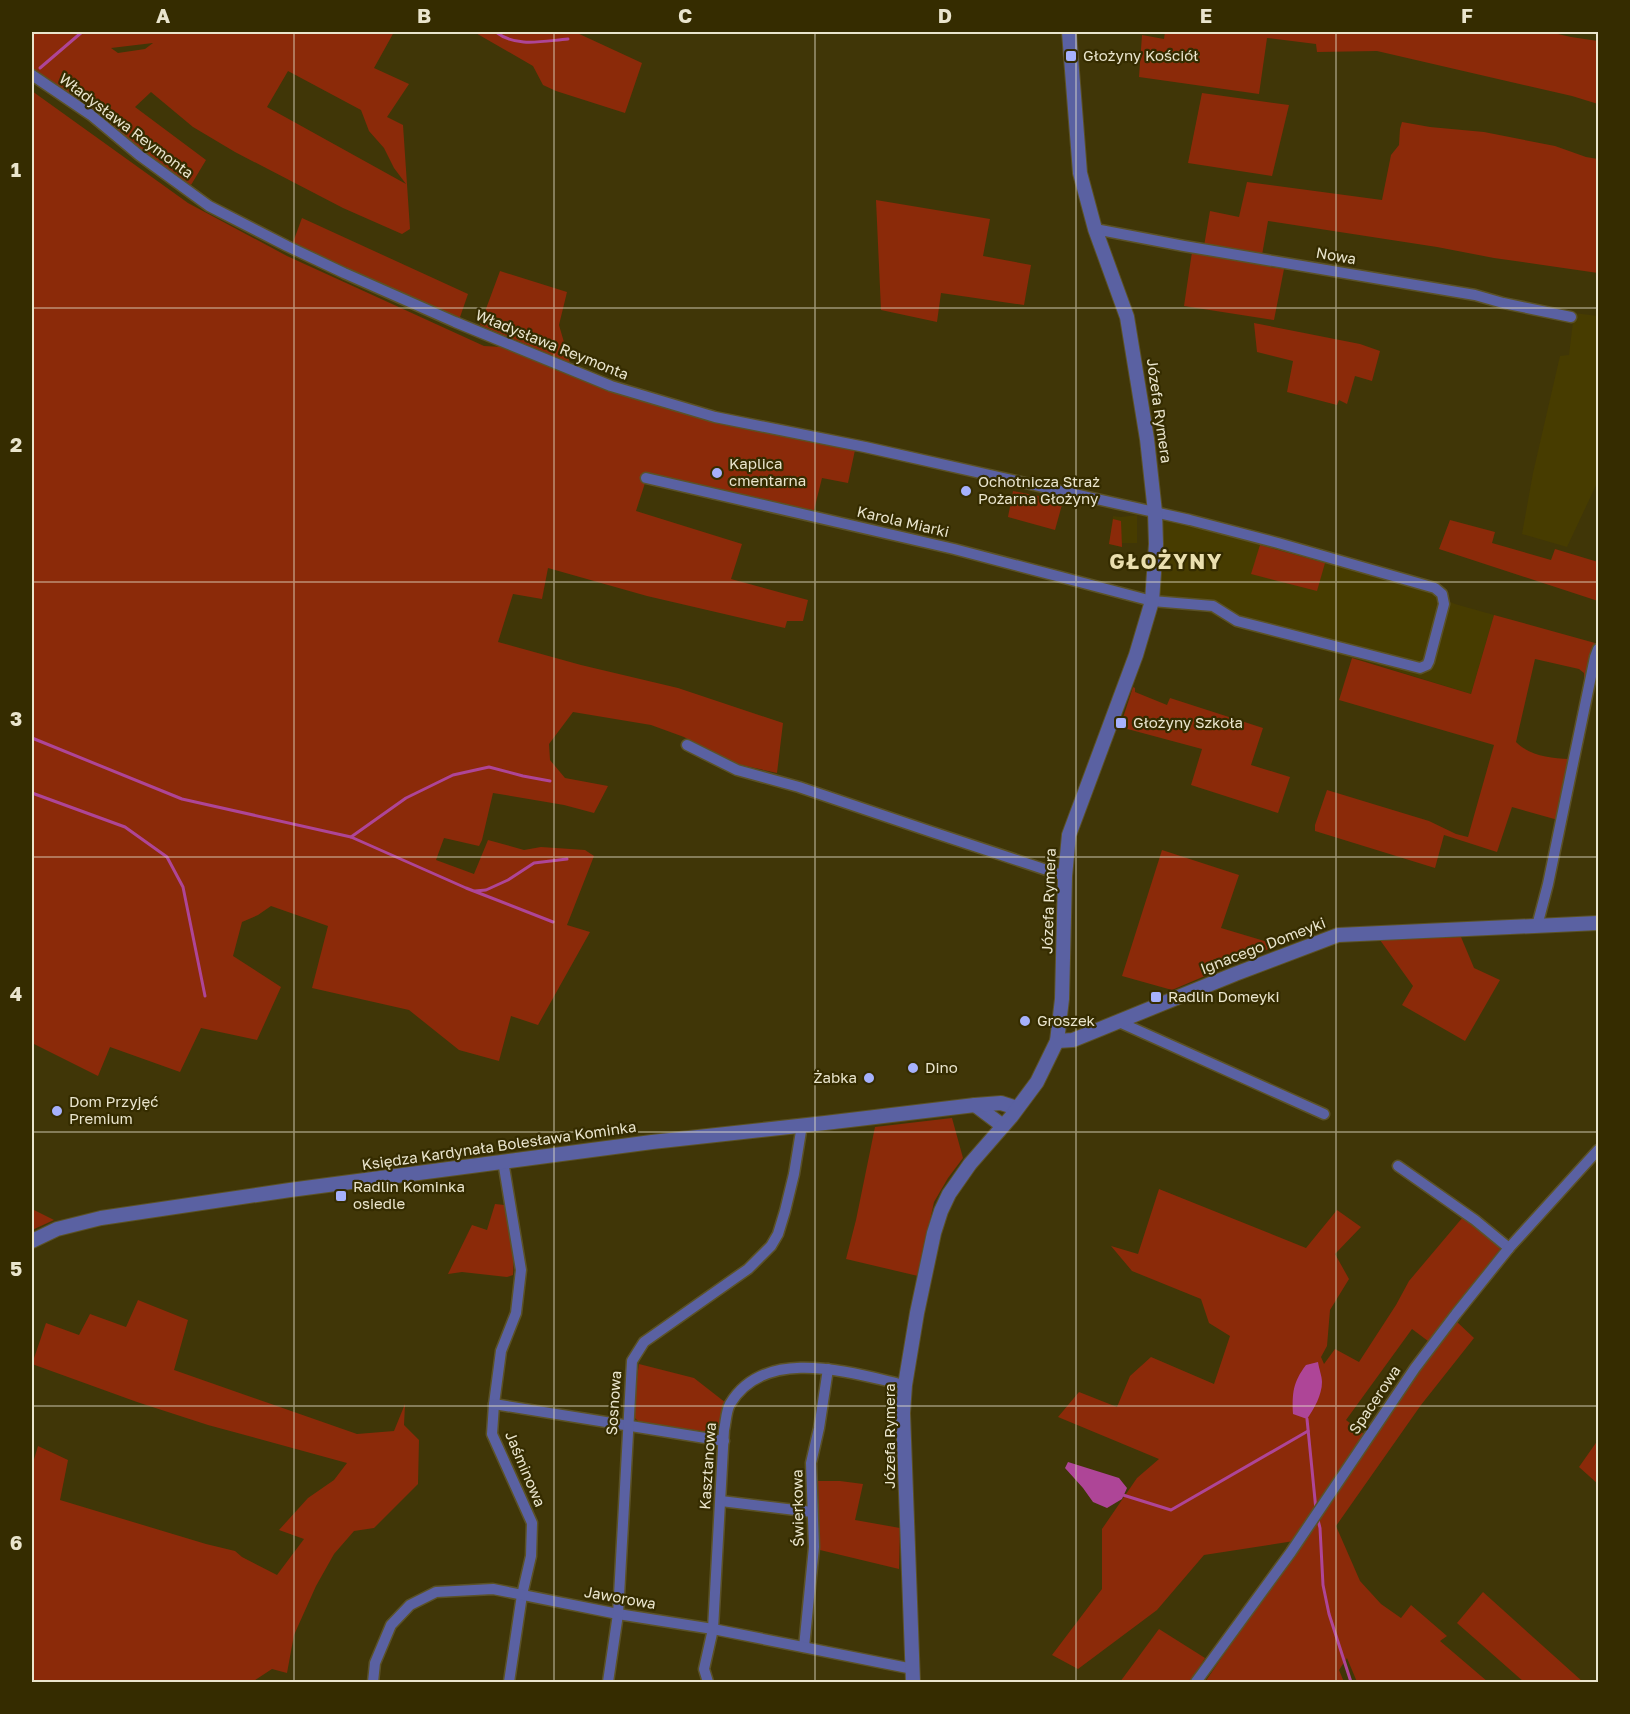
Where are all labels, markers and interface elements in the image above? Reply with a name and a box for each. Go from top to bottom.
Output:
text: A [156,3,170,27]
text: B [417,3,431,27]
text: C [678,3,692,27]
text: D [938,3,952,27]
text: E [1200,3,1212,27]
text: F [1461,3,1473,27]
place label: Głożyny Kościół [1083,46,1198,64]
marker: Głożyny Kościół [1064,49,1078,63]
street label: Władysława Reymonta [56,69,197,182]
text: 1 [11,157,21,181]
street label: Nowa [1315,243,1358,267]
street label: Władysława Reymonta [473,305,632,383]
street label: Józefa Rymera [1144,357,1176,464]
text: 2 [10,432,22,456]
place label: Kaplica cmentarna [729,454,806,489]
marker: Kaplica cmentarna [710,466,724,480]
place label: Ochotnicza Straż Pożarna Głożyny [978,472,1100,507]
marker: Ochotnicza Straż Pożarna Głożyny [959,484,973,498]
street label: Karola Miarki [855,502,951,540]
district label: GŁOŻYNY [1109,548,1223,574]
text: 3 [10,706,22,730]
place label: Głożyny Szkoła [1133,713,1243,731]
marker: Głożyny Szkoła [1114,716,1128,730]
street label: Józefa Rymera [1037,848,1059,954]
street label: Ignacego Domeyki [1198,913,1328,977]
text: 4 [10,981,22,1005]
place label: Radlin Domeyki [1168,987,1280,1005]
marker: Radlin Domeyki [1149,990,1163,1004]
place label: Groszek [1037,1011,1096,1029]
marker: Groszek [1018,1014,1032,1028]
place label: Dino [925,1058,958,1076]
marker: Dino [906,1061,920,1075]
place label: Żabka [813,1068,857,1086]
marker: Żabka [862,1071,876,1085]
place label: Dom Przyjęć Premium [69,1092,158,1127]
marker: Dom Przyjęć Premium [50,1104,64,1118]
street label: Księdza Kardynała Bolesława Kominka [360,1117,637,1173]
place label: Radlin Kominka osiedle [353,1177,465,1212]
marker: Radlin Kominka osiedle [334,1189,348,1203]
text: 5 [10,1256,22,1280]
street label: Spacerowa [1345,1362,1404,1437]
street label: Sosnowa [602,1370,624,1436]
street label: Józefa Rymera [880,1383,898,1489]
street label: Kasztanowa [695,1422,719,1510]
street label: Jaśminowa [502,1428,550,1509]
street label: Świerkowa [787,1469,807,1547]
text: 6 [10,1530,22,1554]
street label: Jaworowa [583,1582,657,1612]

